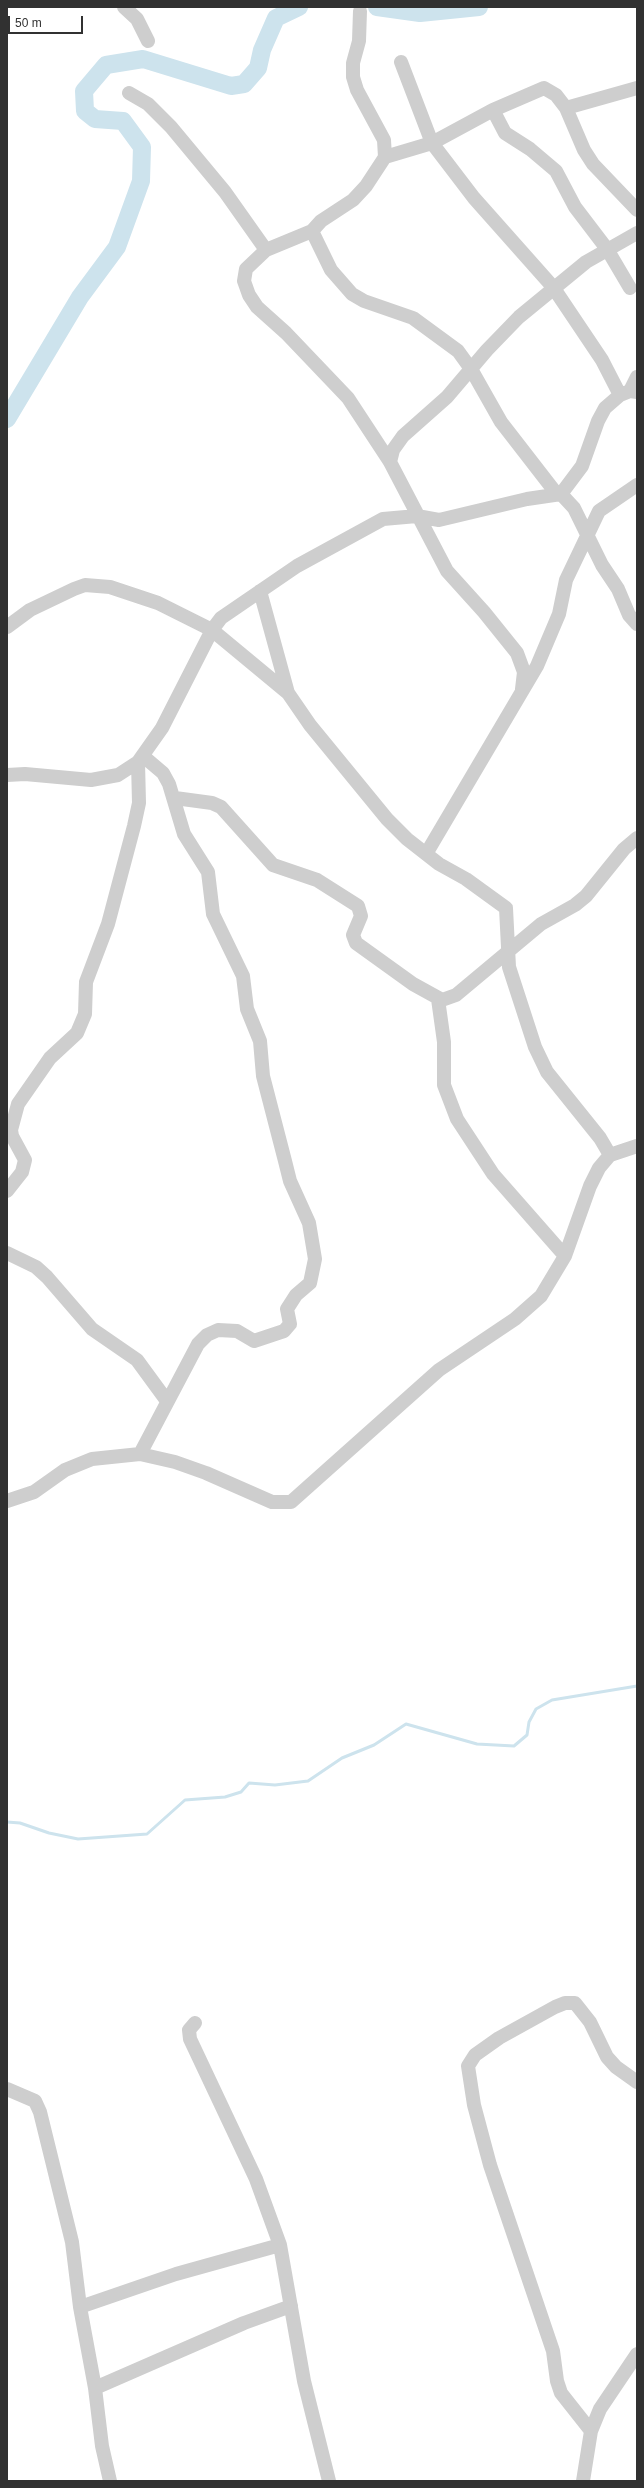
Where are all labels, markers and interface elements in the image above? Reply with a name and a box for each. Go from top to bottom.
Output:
scale bar [10,8,85,34]
text: 50 m [15,16,42,30]

